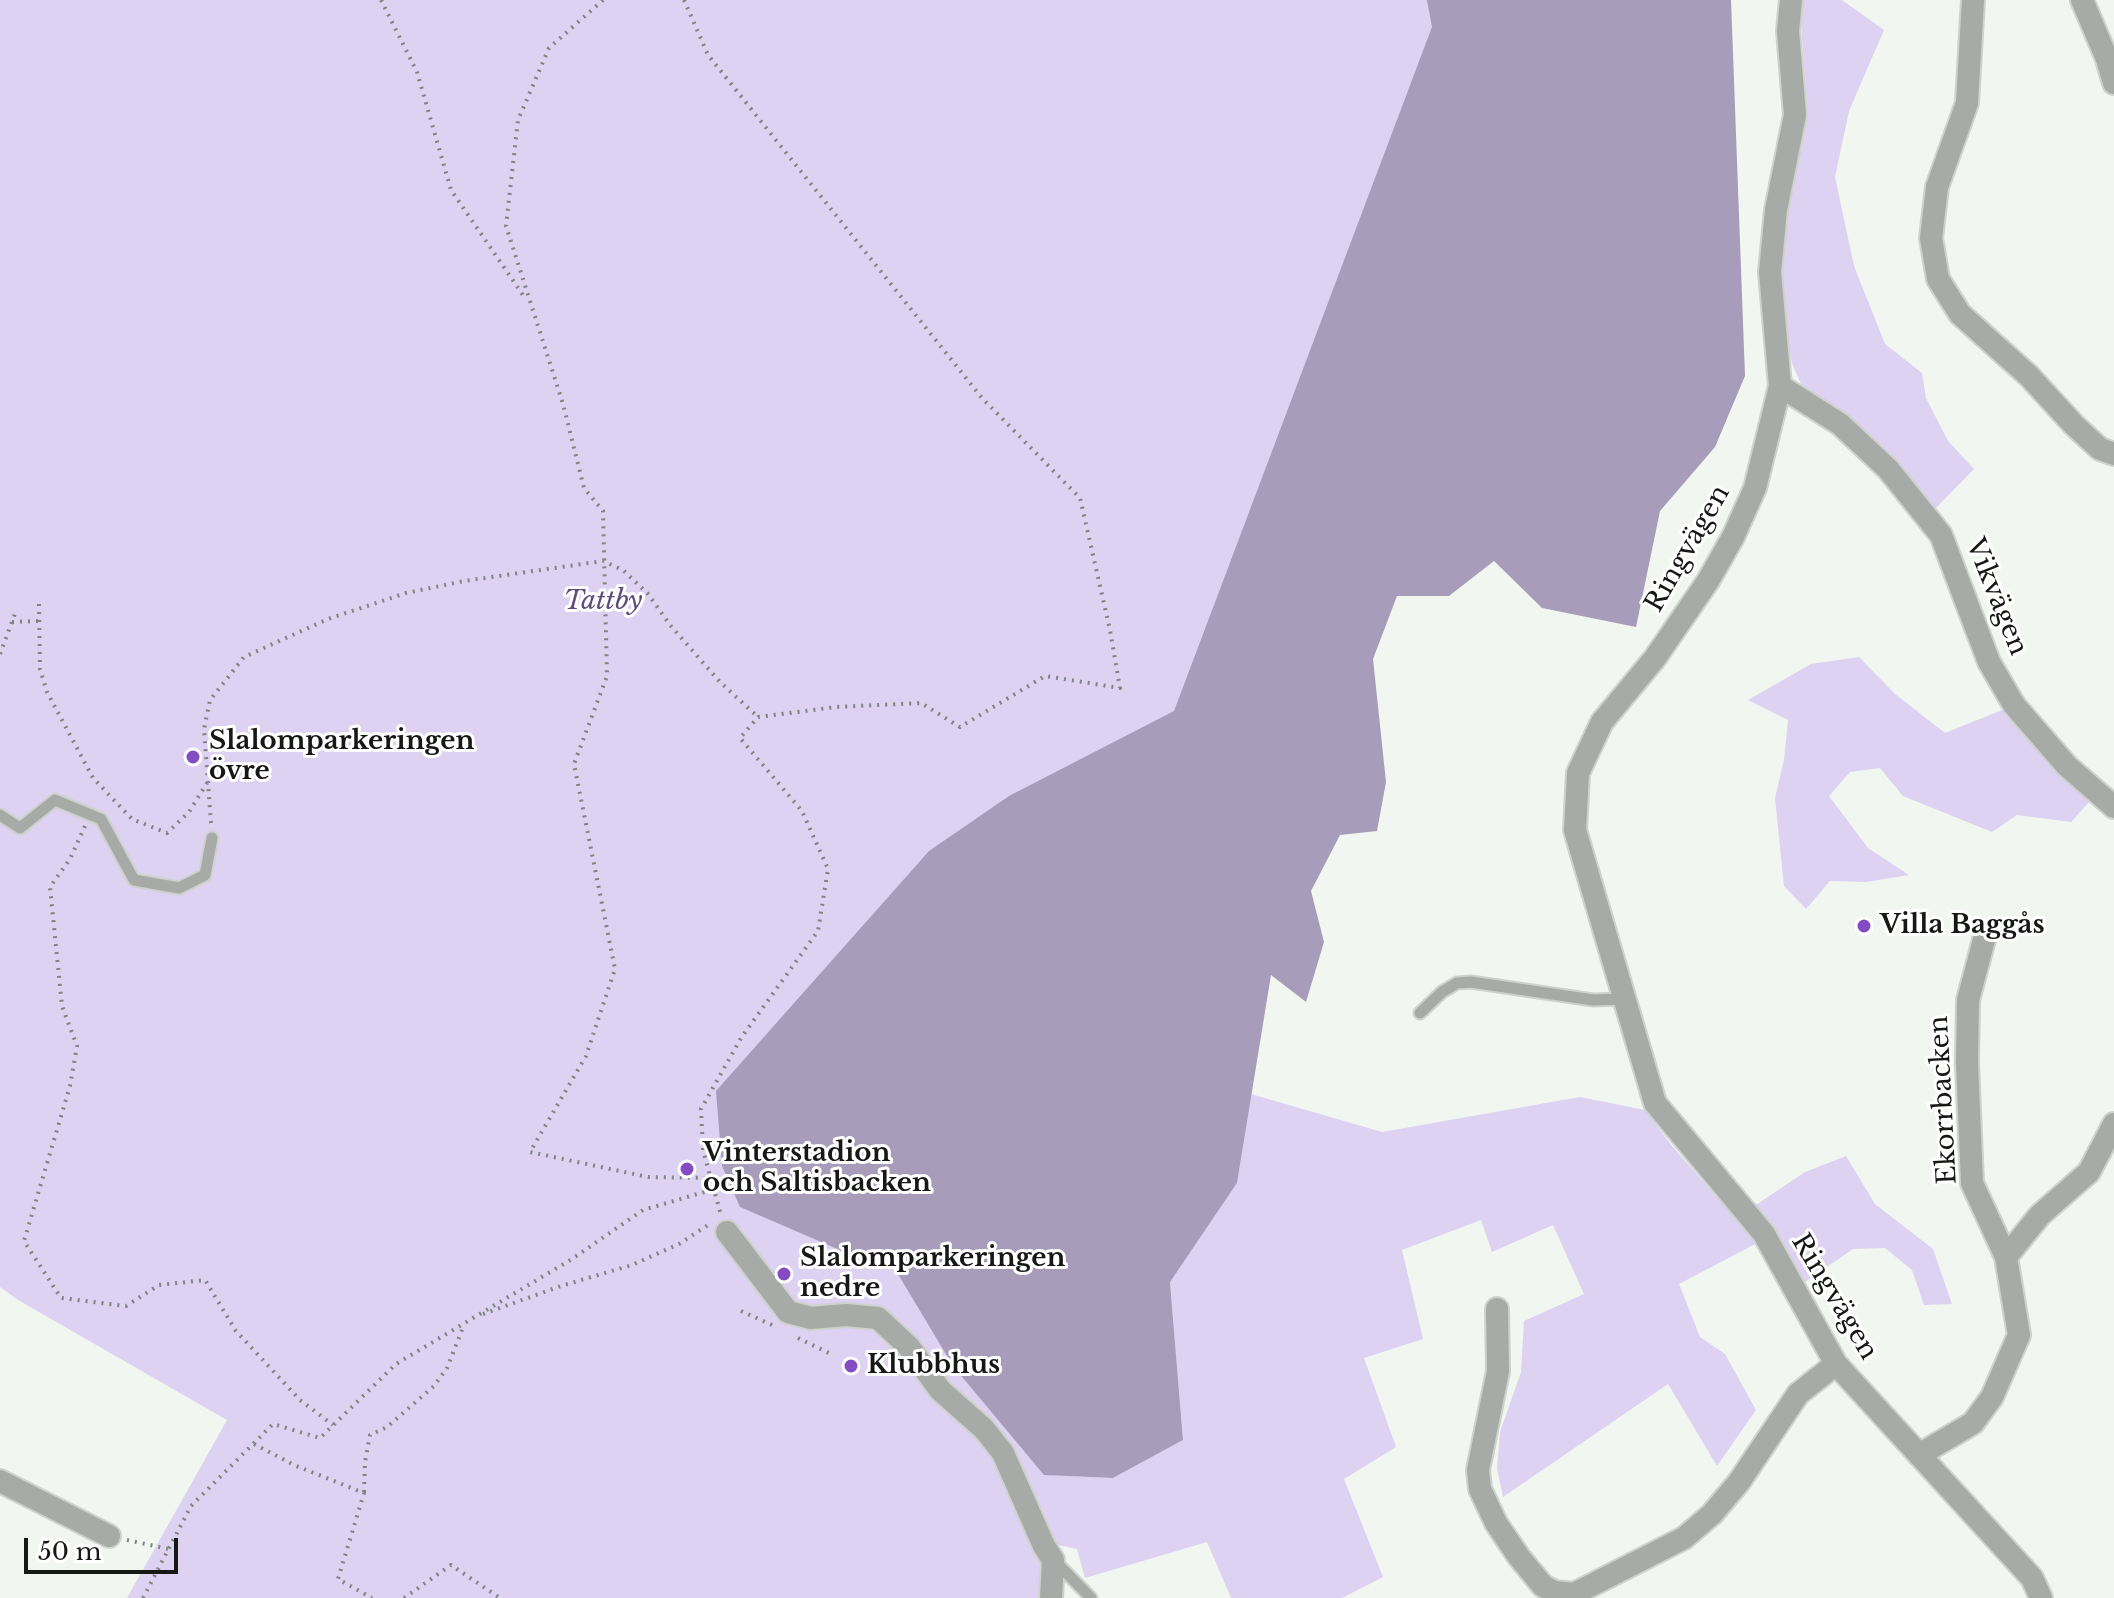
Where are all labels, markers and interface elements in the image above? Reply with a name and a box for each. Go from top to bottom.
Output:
street label: Ringvägen [1639,480,1737,618]
street label: Vikvägen [1958,534,2034,660]
park label: Tattby [564,586,642,618]
place label: Slalomparkeringen övre [209,726,474,788]
marker: Slalomparkeringen övre [184,748,202,766]
place label: Villa Baggås [1880,910,2045,942]
marker: Villa Baggås [1855,917,1873,935]
street label: Ekorrbacken [1924,1015,1964,1185]
place label: Vinterstadion och Saltisbacken [703,1138,931,1200]
marker: Vinterstadion och Saltisbacken [678,1160,696,1178]
street label: Ringvägen [1784,1228,1884,1366]
place label: Slalomparkeringen nedre [800,1243,1065,1304]
marker: Slalomparkeringen nedre [775,1265,793,1283]
place label: Klubbhus [867,1350,1000,1382]
marker: Klubbhus [842,1357,860,1375]
scale bar [28,1522,182,1572]
text: 50 m [38,1537,101,1566]

